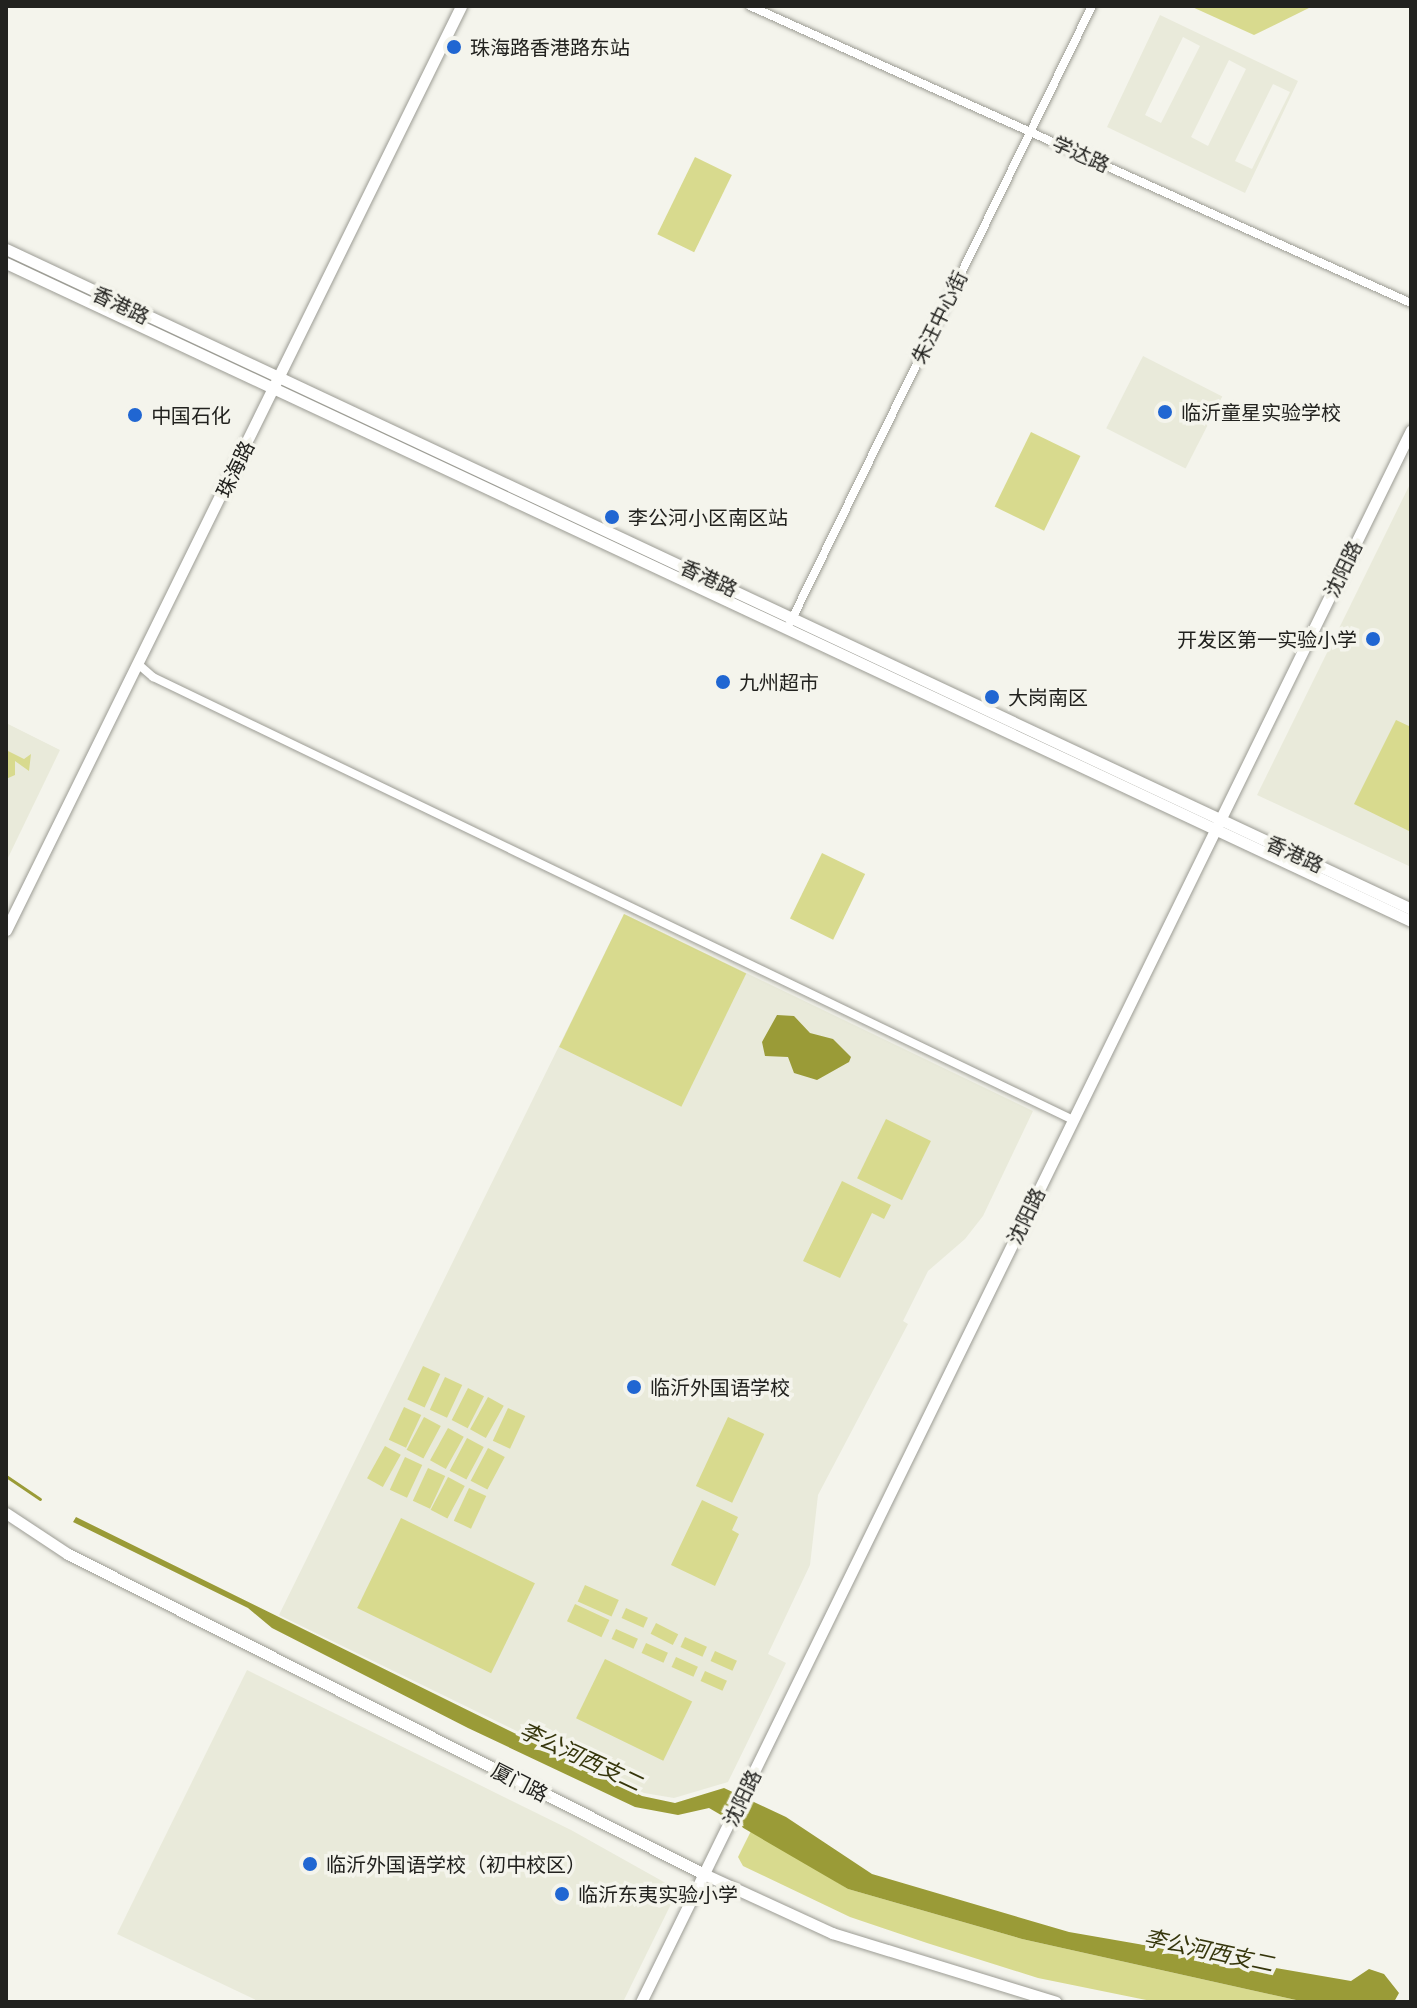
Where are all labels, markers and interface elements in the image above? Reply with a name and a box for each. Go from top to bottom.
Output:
place label: 珠海路香港路东站 [470,35,630,59]
marker: 珠海路香港路东站 [445,38,463,56]
street label: 学达路 [1049,131,1113,177]
street label: 朱汪中心街 [906,267,972,367]
street label: 香港路 [89,281,153,329]
place label: 临沂童星实验学校 [1181,400,1341,424]
place label: 中国石化 [151,403,231,427]
marker: 临沂童星实验学校 [1156,403,1174,421]
marker: 中国石化 [126,406,144,424]
street label: 珠海路 [211,437,259,501]
place label: 李公河小区南区站 [628,505,788,529]
marker: 李公河小区南区站 [603,508,621,526]
street label: 沈阳路 [1319,537,1367,601]
street label: 香港路 [677,554,741,602]
place label: 开发区第一实验小学 [1177,627,1357,651]
marker: 开发区第一实验小学 [1364,630,1382,648]
place label: 九州超市 [739,670,819,694]
marker: 九州超市 [714,673,732,691]
place label: 大岗南区 [1008,685,1088,709]
marker: 大岗南区 [983,688,1001,706]
street label: 香港路 [1263,830,1327,878]
street label: 沈阳路 [1002,1184,1050,1248]
place label: 临沂外国语学校 [650,1375,790,1399]
marker: 临沂外国语学校 [625,1378,643,1396]
water label: 李公河西支二 [516,1716,646,1796]
street label: 厦门路 [488,1758,552,1806]
street label: 沈阳路 [718,1766,766,1830]
place label: 临沂外国语学校（初中校区） [326,1852,586,1876]
marker: 临沂外国语学校（初中校区） [301,1855,319,1873]
place label: 临沂东夷实验小学 [578,1882,738,1906]
marker: 临沂东夷实验小学 [553,1885,571,1903]
water label: 李公河西支二 [1142,1923,1276,1977]

